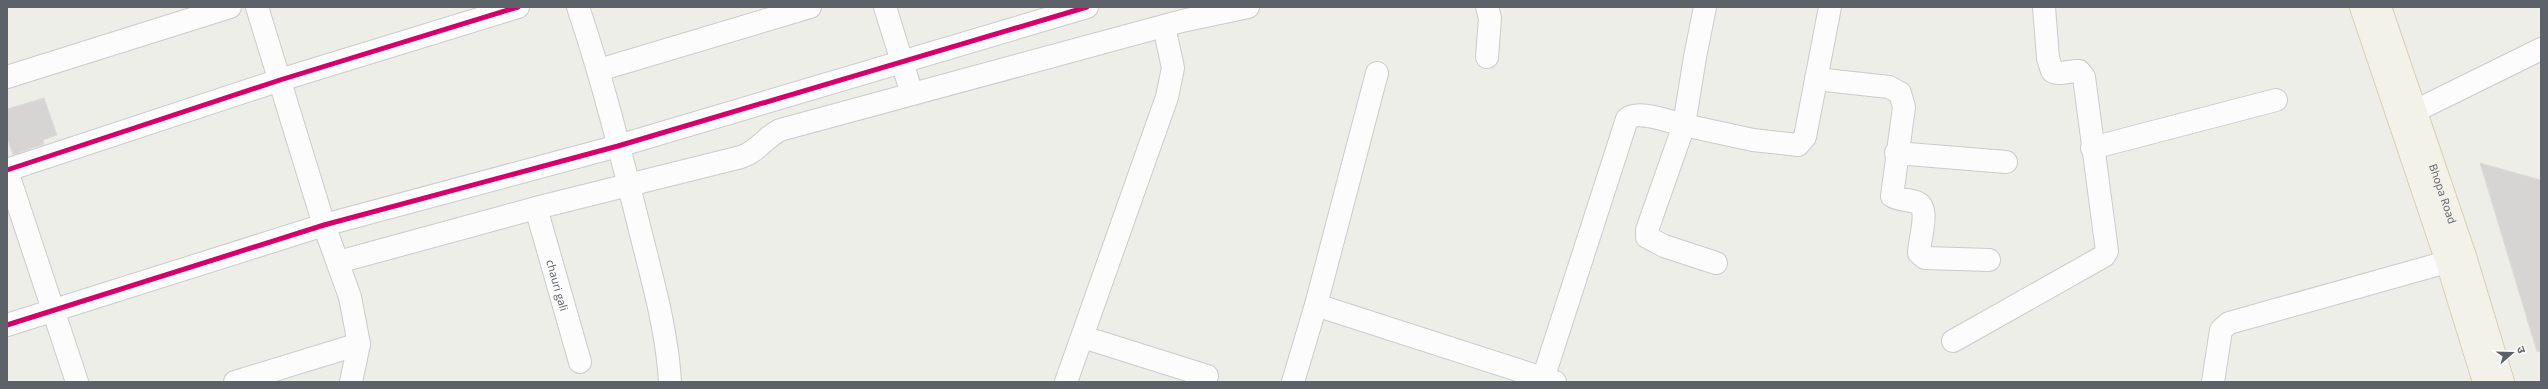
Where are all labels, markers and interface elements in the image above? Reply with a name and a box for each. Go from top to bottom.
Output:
street label: Bhopa Road [2426,161,2461,225]
street label: chauri gali [544,258,572,312]
north arrow [2492,333,2532,373]
text: उ [2514,344,2530,356]

